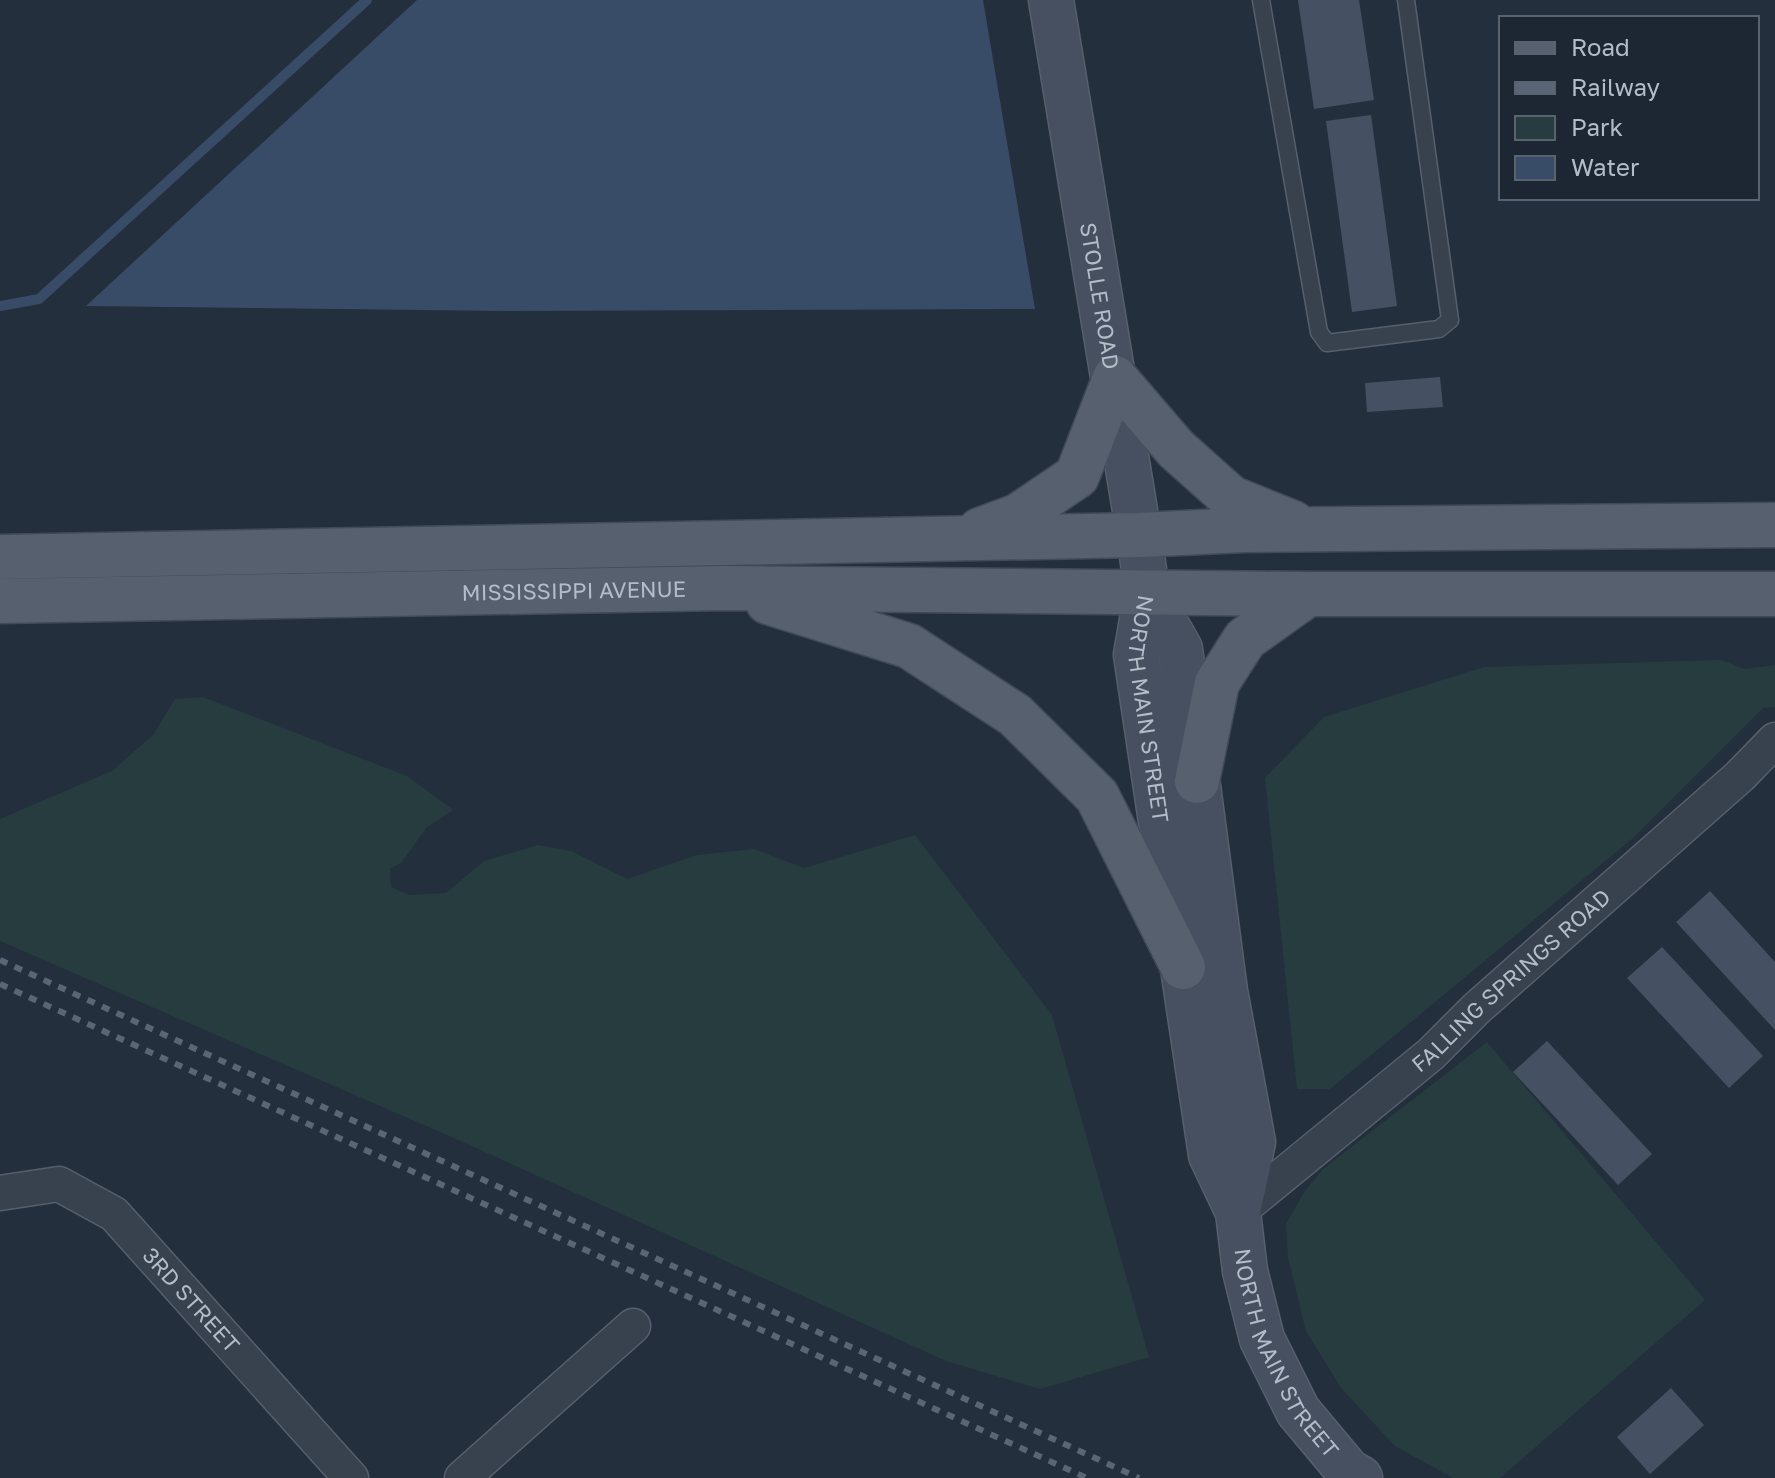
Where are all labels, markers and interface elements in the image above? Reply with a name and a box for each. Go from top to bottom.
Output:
legend [1499,16,1759,200]
text: Road [1571,32,1630,61]
text: Railway [1571,72,1660,101]
text: Park [1571,112,1623,141]
text: Water [1571,152,1639,181]
street label: STOLLE ROAD [1075,221,1126,371]
street label: MISSISSIPPI AVENUE [461,575,686,606]
street label: NORTH MAIN STREET [1123,593,1175,825]
street label: FALLING SPRINGS ROAD [1406,883,1616,1077]
street label: 3RD STREET [138,1242,246,1358]
street label: NORTH MAIN STREET [1229,1247,1345,1463]

